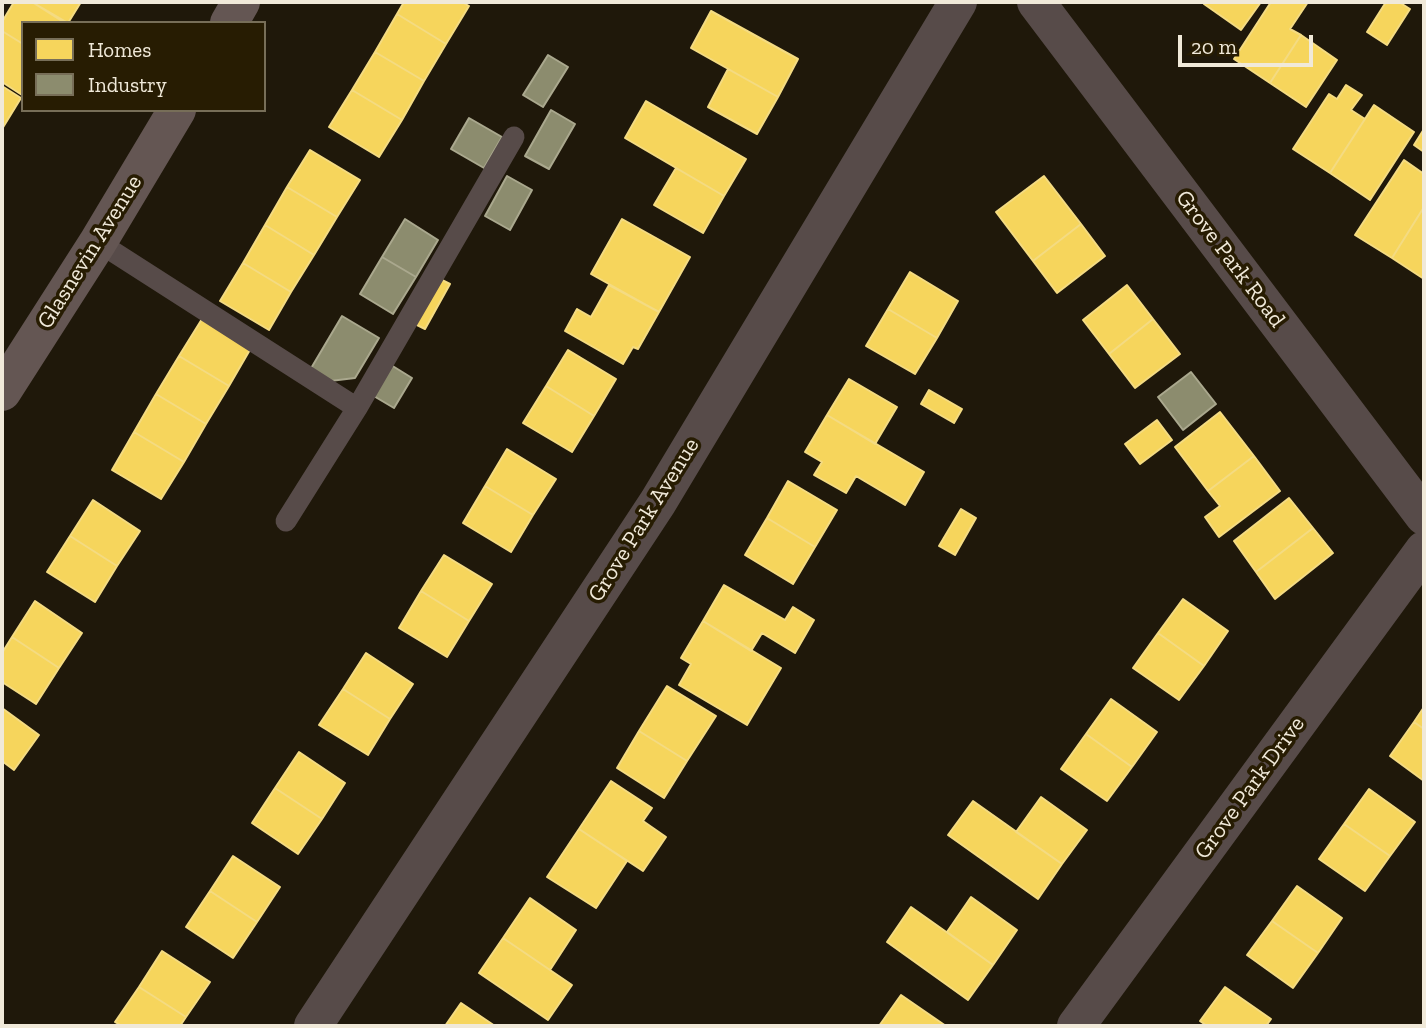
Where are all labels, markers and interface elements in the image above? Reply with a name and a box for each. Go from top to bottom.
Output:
legend [21,21,266,112]
scale bar [1181,21,1316,65]
text: 20 m [1191,34,1237,59]
text: Homes [88,37,151,62]
text: Industry [88,72,167,97]
street label: Glasnevin Avenue [32,170,148,334]
street label: Grove Park Road [1169,185,1291,333]
street label: Grove Park Avenue [582,433,706,607]
street label: Grove Park Drive [1189,711,1311,865]

